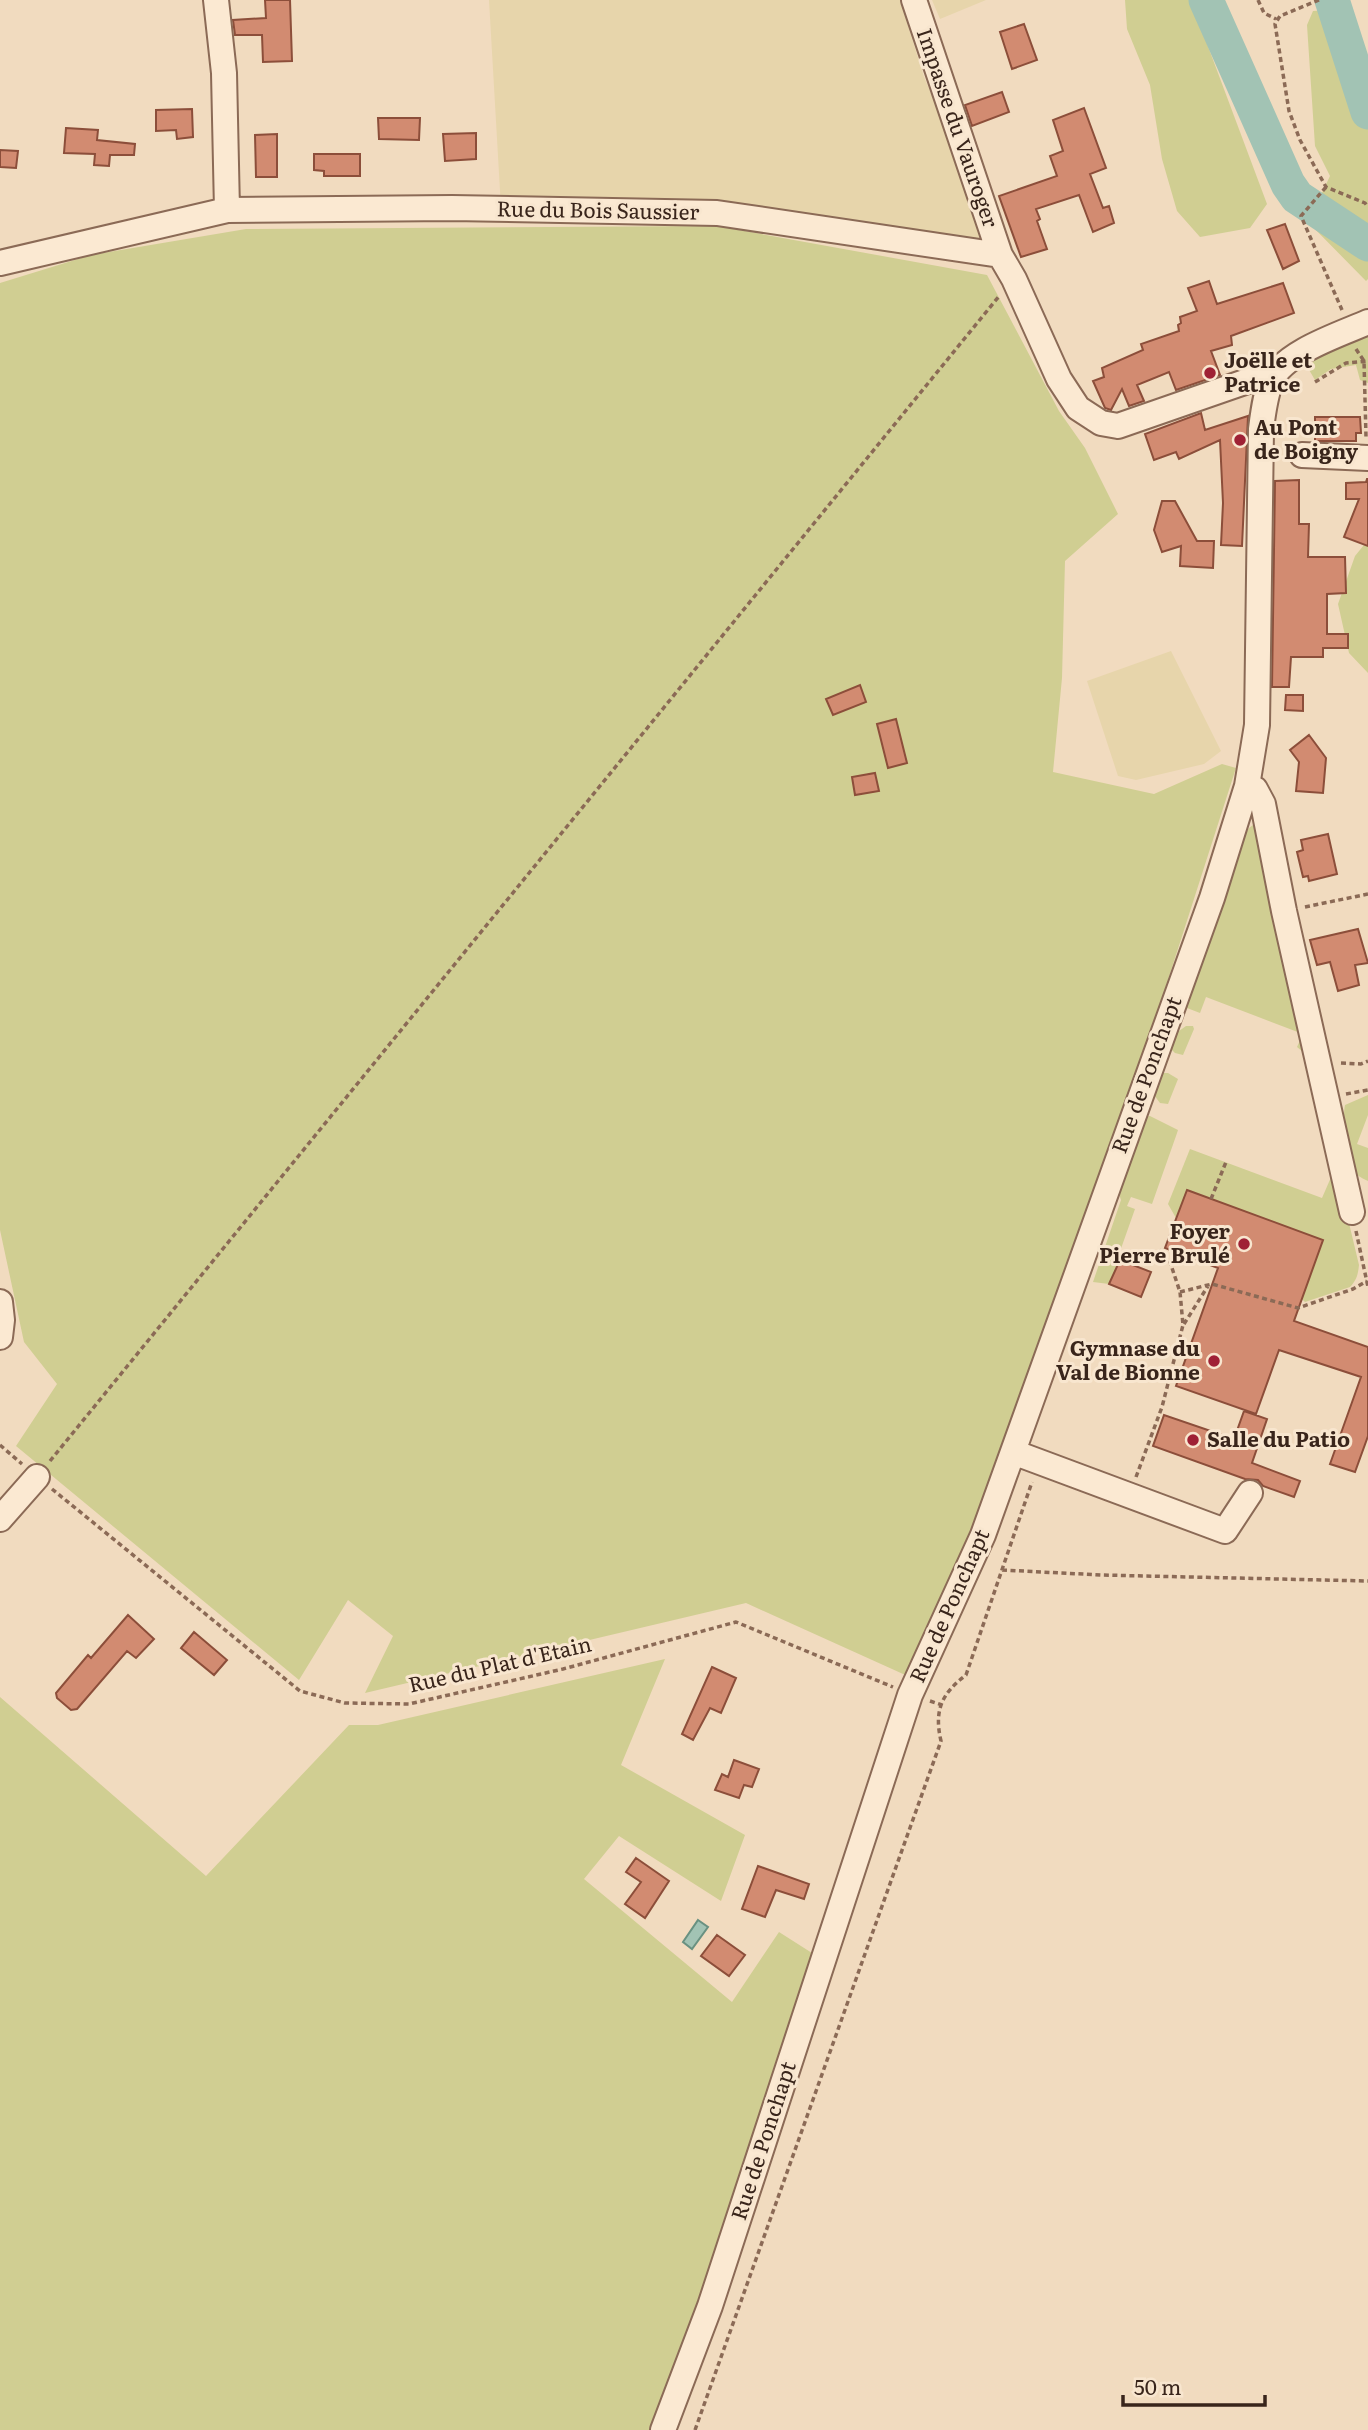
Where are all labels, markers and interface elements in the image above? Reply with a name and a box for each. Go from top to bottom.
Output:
street label: Impasse du Vauroger [911,23,1008,231]
street label: Rue du Bois Saussier [496,191,700,226]
place label: Joëlle et Patrice [1224,343,1313,398]
marker: Joëlle et Patrice [1202,365,1218,381]
place label: Au Pont de Boigny [1254,410,1358,465]
marker: Au Pont de Boigny [1232,432,1248,448]
street label: Rue de Ponchapt [1102,991,1188,1157]
place label: Foyer Pierre Brulé [1099,1214,1231,1269]
marker: Foyer Pierre Brulé [1236,1236,1252,1252]
place label: Gymnase du Val de Bionne [1056,1331,1200,1386]
marker: Gymnase du Val de Bionne [1206,1353,1222,1369]
place label: Salle du Patio [1207,1422,1350,1453]
marker: Salle du Patio [1185,1432,1201,1448]
street label: Rue de Ponchapt [900,1523,996,1687]
street label: Rue du Plat d'Etain [405,1626,594,1699]
street label: Rue de Ponchapt [721,2056,802,2224]
scale bar [1123,2364,1265,2408]
text: 50 m [1134,2370,1181,2401]

